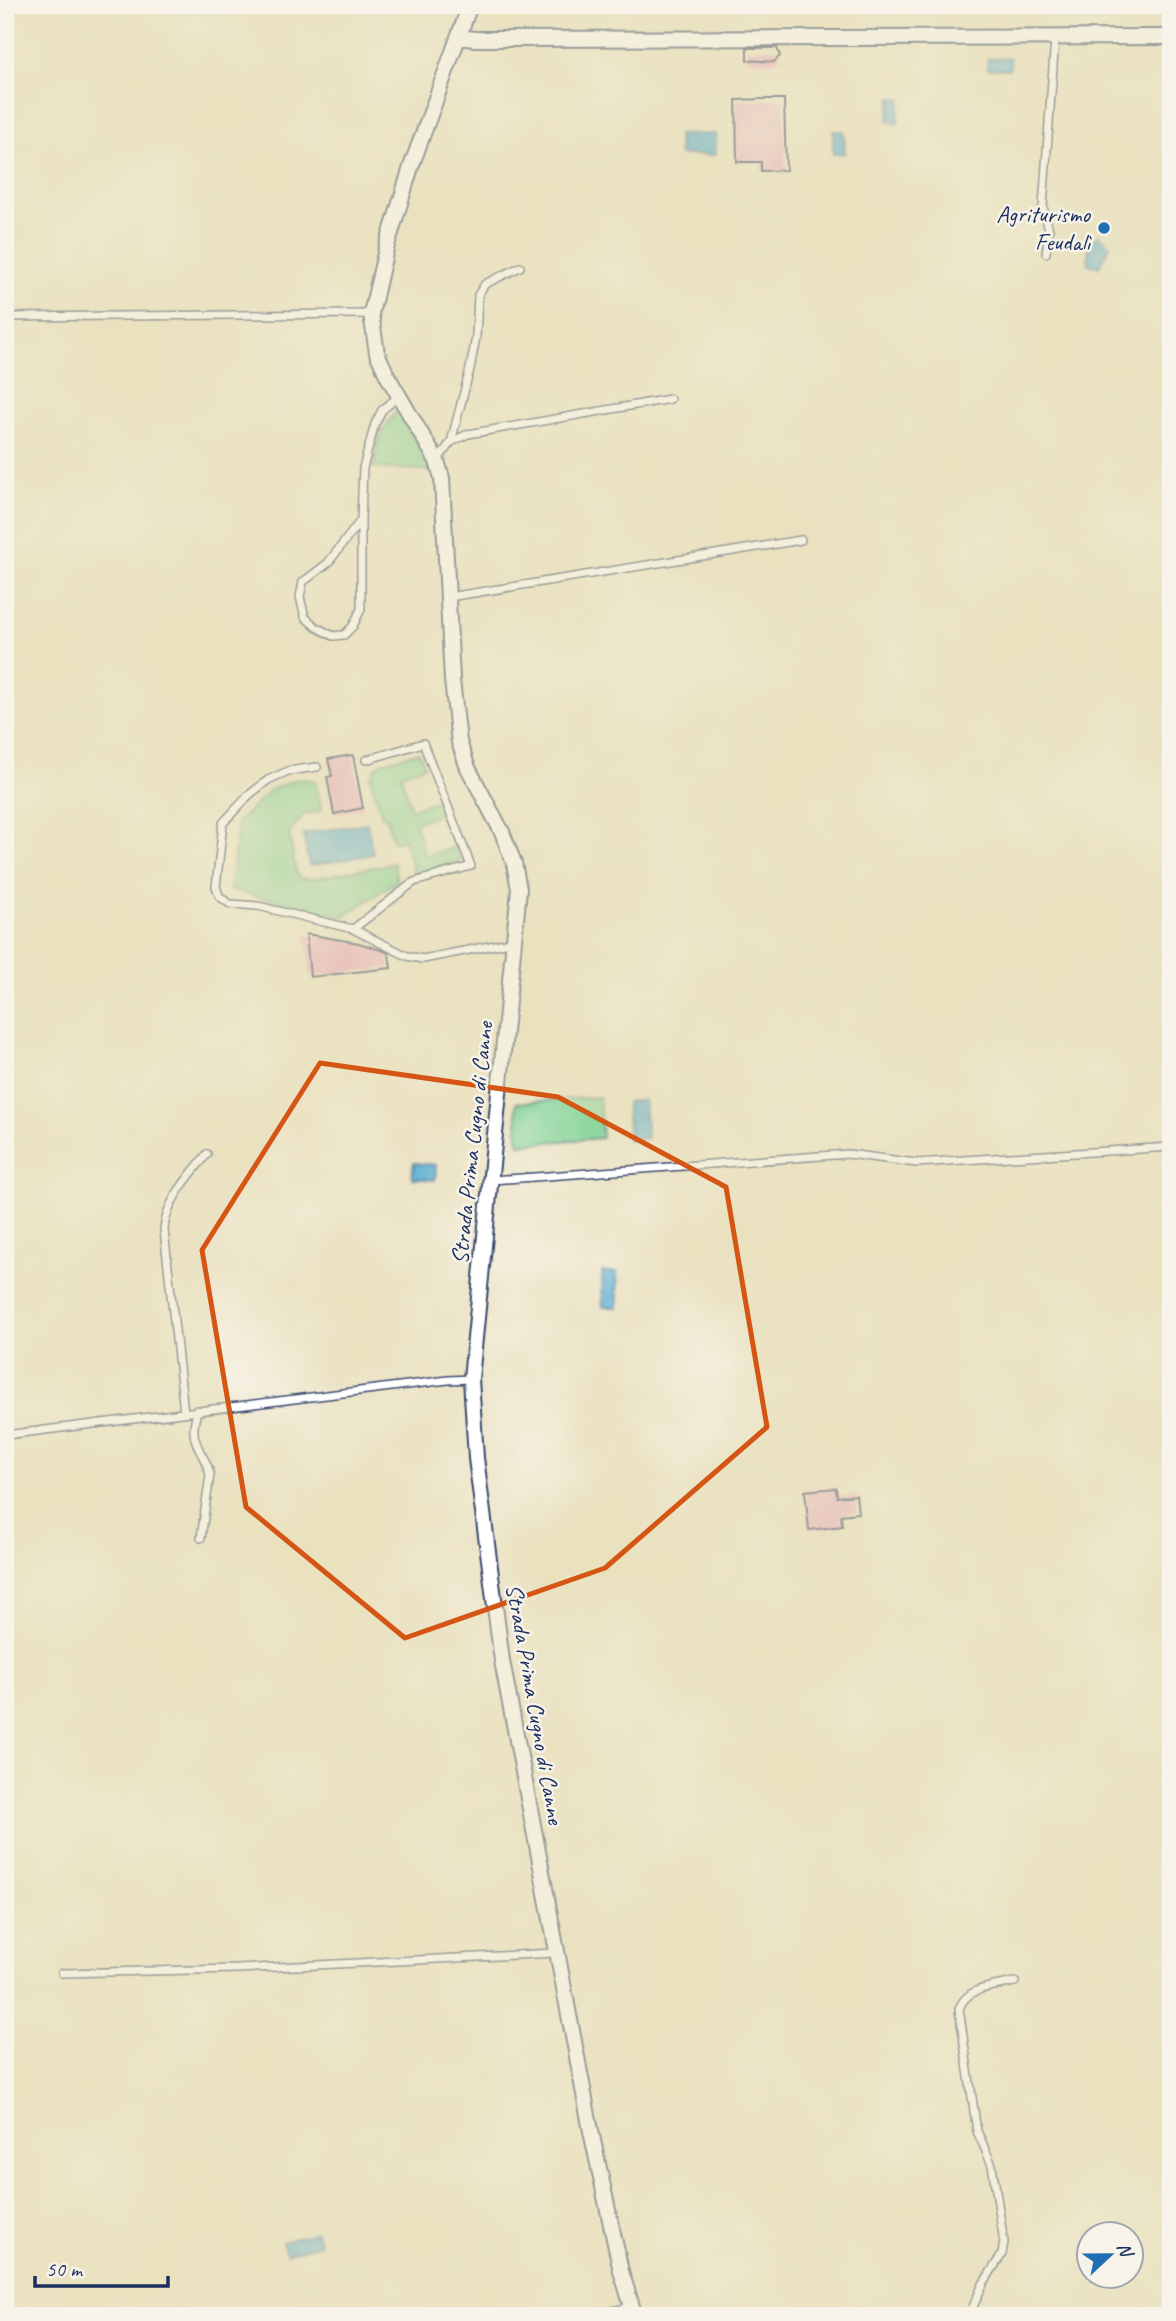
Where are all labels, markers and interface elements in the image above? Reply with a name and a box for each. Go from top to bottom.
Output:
place label: Agriturismo Feudalì [996,199,1092,257]
marker: Agriturismo Feudalì [1096,220,1112,236]
street label: Strada Prima Cugno di Canne [444,1018,500,1266]
street label: Strada Prima Cugno di Canne [499,1582,571,1829]
north arrow [1074,2220,1144,2290]
text: N [1112,2239,1139,2262]
scale bar [35,2244,168,2288]
text: 50 m [46,2256,84,2282]

